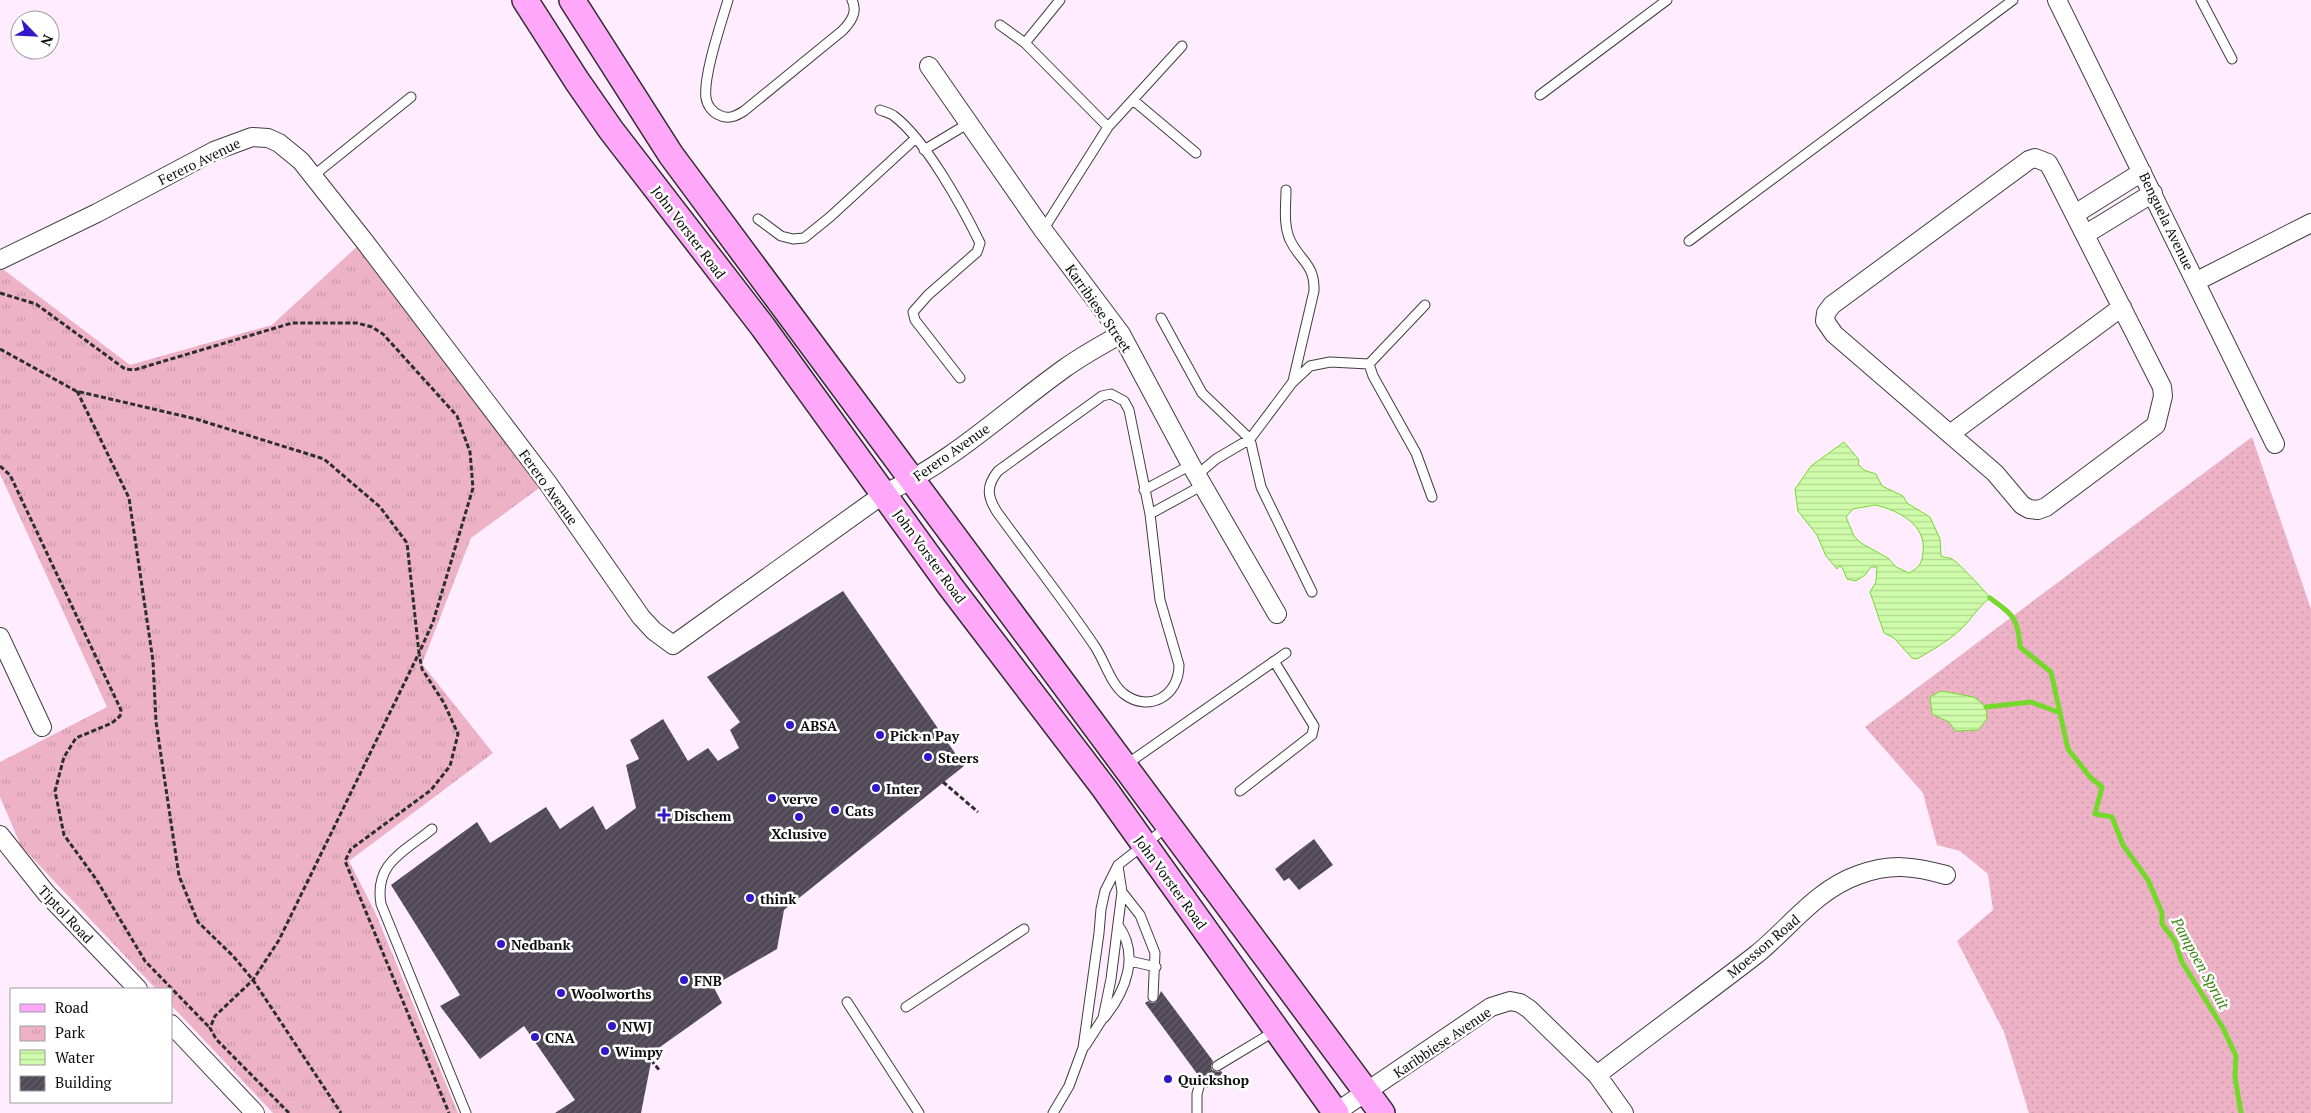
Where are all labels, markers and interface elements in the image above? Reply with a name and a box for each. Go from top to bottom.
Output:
north arrow [10,10,60,60]
text: N [36,32,58,50]
street label: Ferero Avenue [155,133,243,189]
street label: Benguela Avenue [2135,169,2199,273]
street label: John Vorster Road [648,182,730,283]
street label: Karribiese Street [1061,260,1137,357]
street label: Ferero Avenue [909,419,993,485]
street label: Ferero Avenue [515,445,583,529]
street label: John Vorster Road [889,505,971,607]
place label: ABSA [800,716,838,735]
marker: ABSA [784,719,796,731]
place label: Pick n Pay [890,726,960,745]
marker: Pick n Pay [874,729,886,741]
place label: Steers [938,748,979,767]
marker: Steers [922,751,934,763]
place label: Inter [886,779,919,798]
marker: Inter [870,782,882,794]
place label: verve [781,789,818,808]
marker: verve [766,792,778,804]
place label: Cats [845,801,874,820]
marker: Cats [829,804,841,816]
place label: Dischem [674,806,732,825]
marker: Dischem [658,809,670,821]
marker: Xclusive [793,811,805,823]
place label: Xclusive [771,824,827,843]
street label: John Vorster Road [1130,831,1212,933]
street label: Tiptol Road [34,881,98,947]
place label: think [760,889,797,908]
marker: think [744,892,756,904]
street label: Moesson Road [1723,910,1804,982]
water label: Pampoen Spruit [2167,913,2235,1013]
place label: Nedbank [511,935,572,954]
marker: Nedbank [495,938,507,950]
place label: FNB [694,971,722,990]
marker: FNB [678,974,690,986]
place label: Woolworths [571,984,652,1003]
marker: Woolworths [555,987,567,999]
legend [10,988,172,1103]
text: Road [55,997,88,1017]
street label: Karibbiese Avenue [1389,1002,1495,1082]
place label: NWJ [622,1017,652,1036]
marker: NWJ [606,1020,618,1032]
text: Park [55,1022,85,1042]
place label: CNA [545,1028,576,1047]
marker: CNA [529,1031,541,1043]
place label: Wimpy [615,1042,663,1061]
marker: Wimpy [599,1045,611,1057]
text: Water [55,1047,95,1067]
place label: Quickshop [1178,1070,1249,1089]
text: Building [55,1072,113,1092]
marker: Quickshop [1162,1073,1174,1085]

